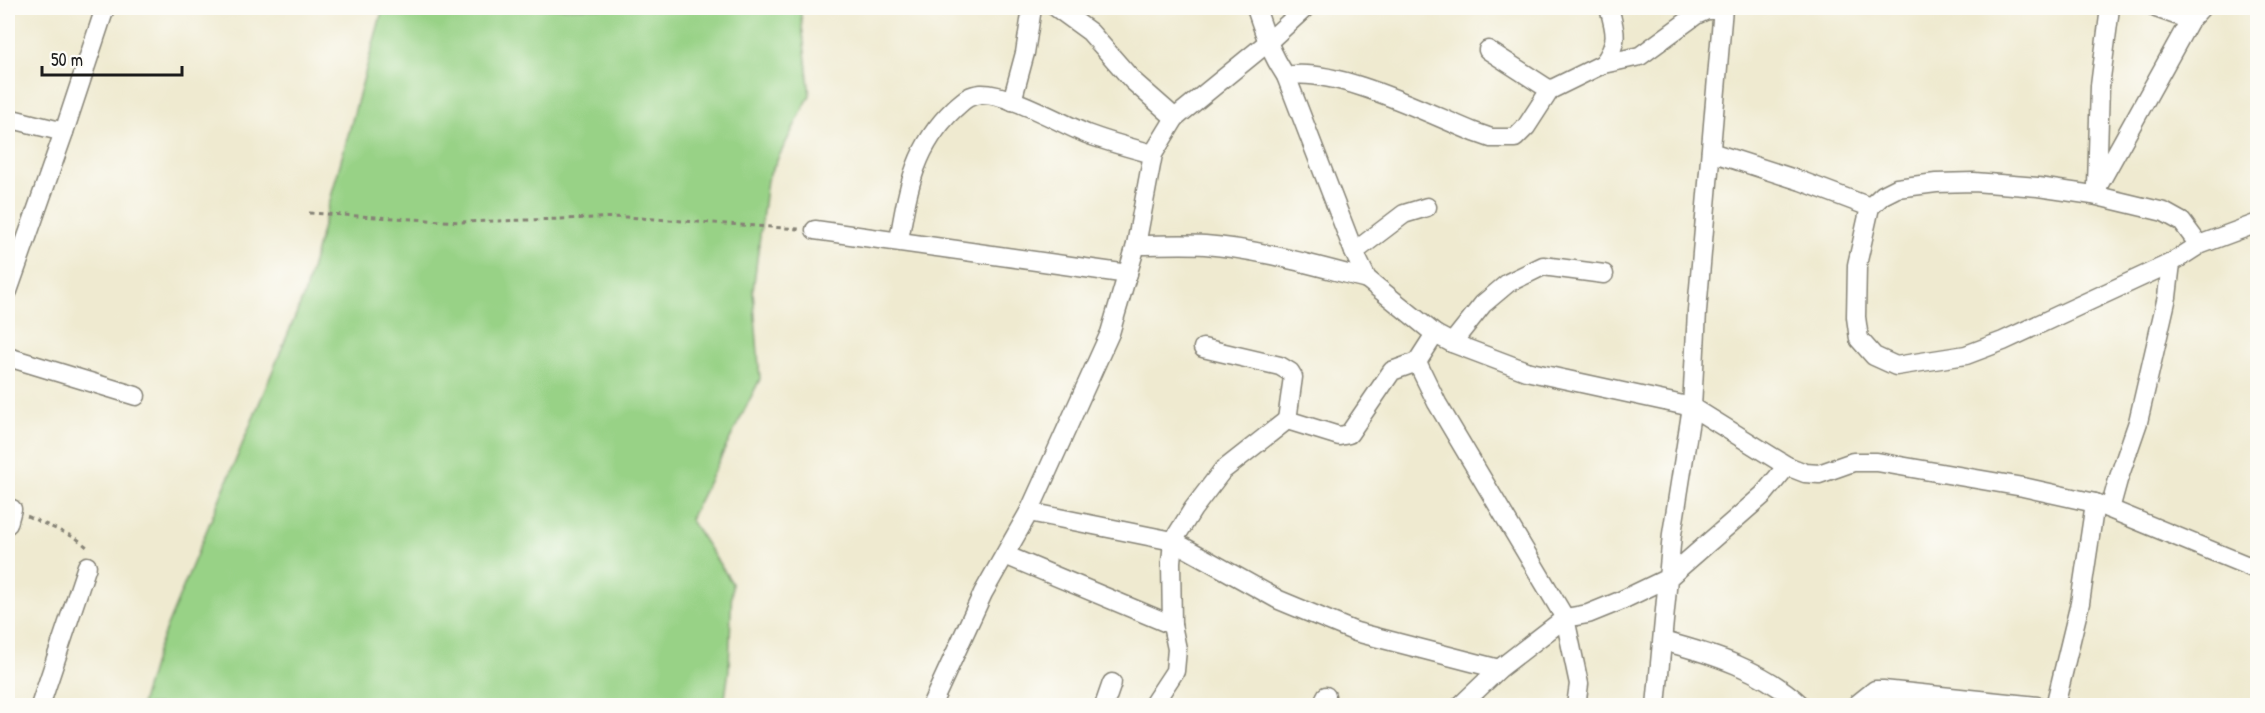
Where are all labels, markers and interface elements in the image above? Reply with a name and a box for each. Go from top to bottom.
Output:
scale bar [42,39,182,77]
text: 50 m [51,47,83,72]

